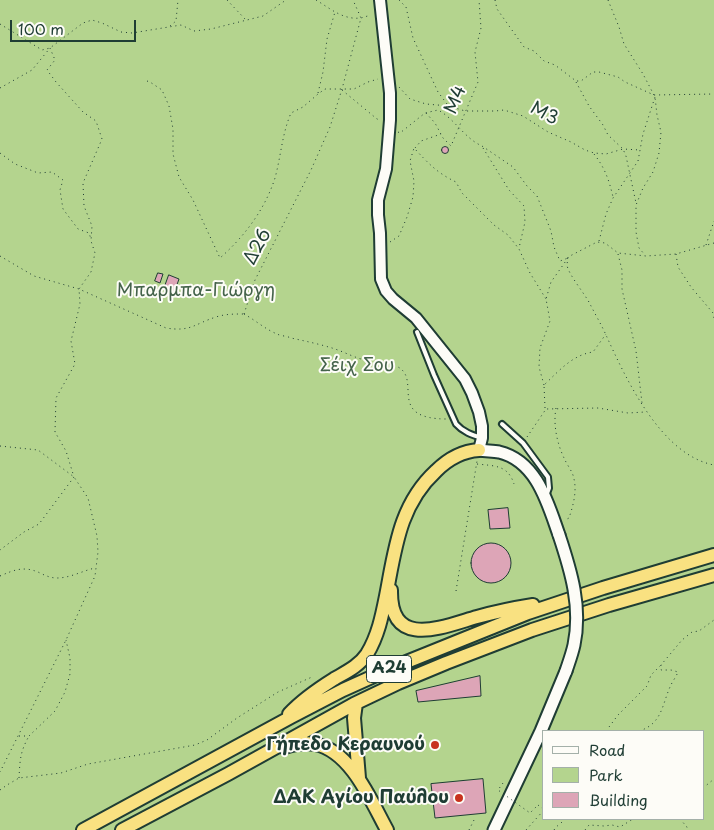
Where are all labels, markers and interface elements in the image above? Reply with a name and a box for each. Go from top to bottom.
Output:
scale bar [12,10,139,42]
text: 100 m [18,17,64,40]
street label: M4 [440,82,472,118]
street label: M3 [526,98,562,130]
street label: Δ26 [240,225,276,269]
park label: Μπαρμπα-Γιώργη [117,280,275,302]
park label: Σέιχ Σου [320,355,394,377]
road number: Α24 [366,656,412,682]
legend [542,730,704,820]
place label: Γήπεδο Κεραυνού [266,734,425,756]
text: Road [589,738,625,761]
marker: Γήπεδο Κεραυνού [429,739,441,751]
text: Park [589,763,623,786]
place label: ΔΑΚ Αγίου Παύλου [273,787,449,809]
text: Building [589,788,648,811]
marker: ΔΑΚ Αγίου Παύλου [453,792,465,804]

